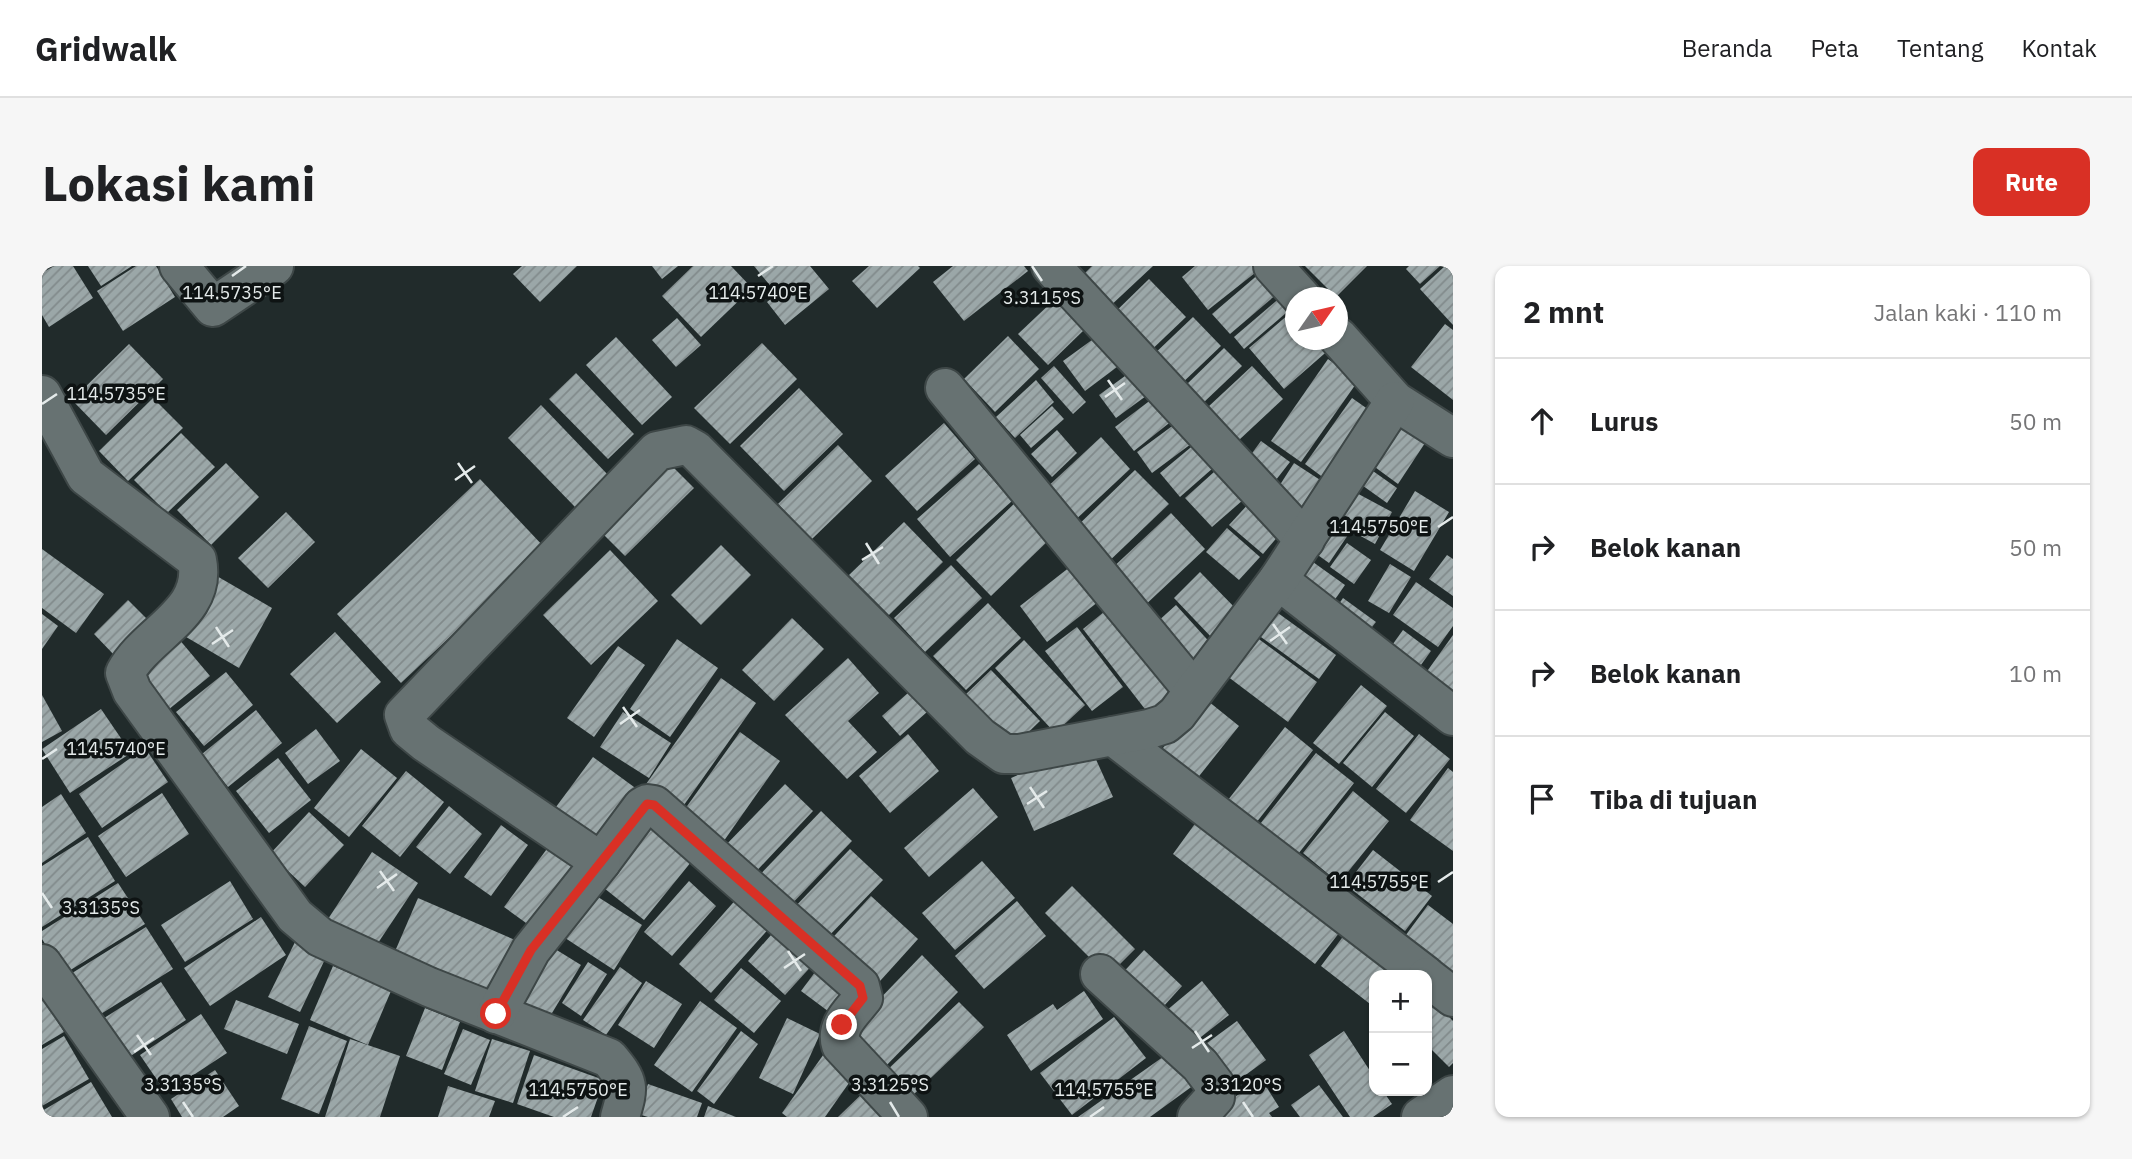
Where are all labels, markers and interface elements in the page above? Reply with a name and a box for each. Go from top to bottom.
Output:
text: Gridwalk [35,27,177,70]
text: Beranda [1682,32,1772,64]
text: Peta [1810,32,1859,64]
text: Tentang [1897,32,1983,64]
text: Kontak [2021,32,2097,64]
button: Rute [1973,148,2090,216]
text: Lokasi kami [42,151,316,214]
text: 114.5735°E [182,281,282,304]
text: 114.5740°E [708,281,808,304]
text: 3.3115°S [1003,286,1081,309]
north arrow [1285,287,1348,350]
text: 2 mnt [1523,292,1604,331]
text: Jalan kaki · 110 m [1874,297,2062,327]
text: 114.5735°E [66,382,166,405]
icon: ahead [1523,402,1561,440]
text: Lurus [1590,404,1658,438]
text: 50 m [2009,406,2062,436]
text: 114.5750°E [1329,515,1429,538]
icon: right [1523,528,1561,566]
text: Belok kanan [1590,530,1741,564]
text: 50 m [2009,532,2062,562]
icon: right [1523,654,1561,692]
text: Belok kanan [1590,656,1741,690]
text: 10 m [2009,658,2062,688]
text: 114.5740°E [66,737,166,760]
icon: arrive [1523,780,1561,818]
text: Tiba di tujuan [1590,782,1757,816]
text: 114.5755°E [1329,870,1429,893]
text: 3.3135°S [62,896,140,919]
map controls [1369,970,1432,1096]
button: + [1369,970,1432,1033]
route start [480,998,511,1029]
route end [826,1009,857,1040]
button: − [1369,1033,1432,1096]
text: 3.3135°S [144,1073,222,1096]
text: 3.3125°S [851,1073,929,1096]
text: 3.3120°S [1204,1073,1282,1096]
text: 114.5750°E [528,1078,628,1101]
text: 114.5755°E [1054,1078,1154,1101]

